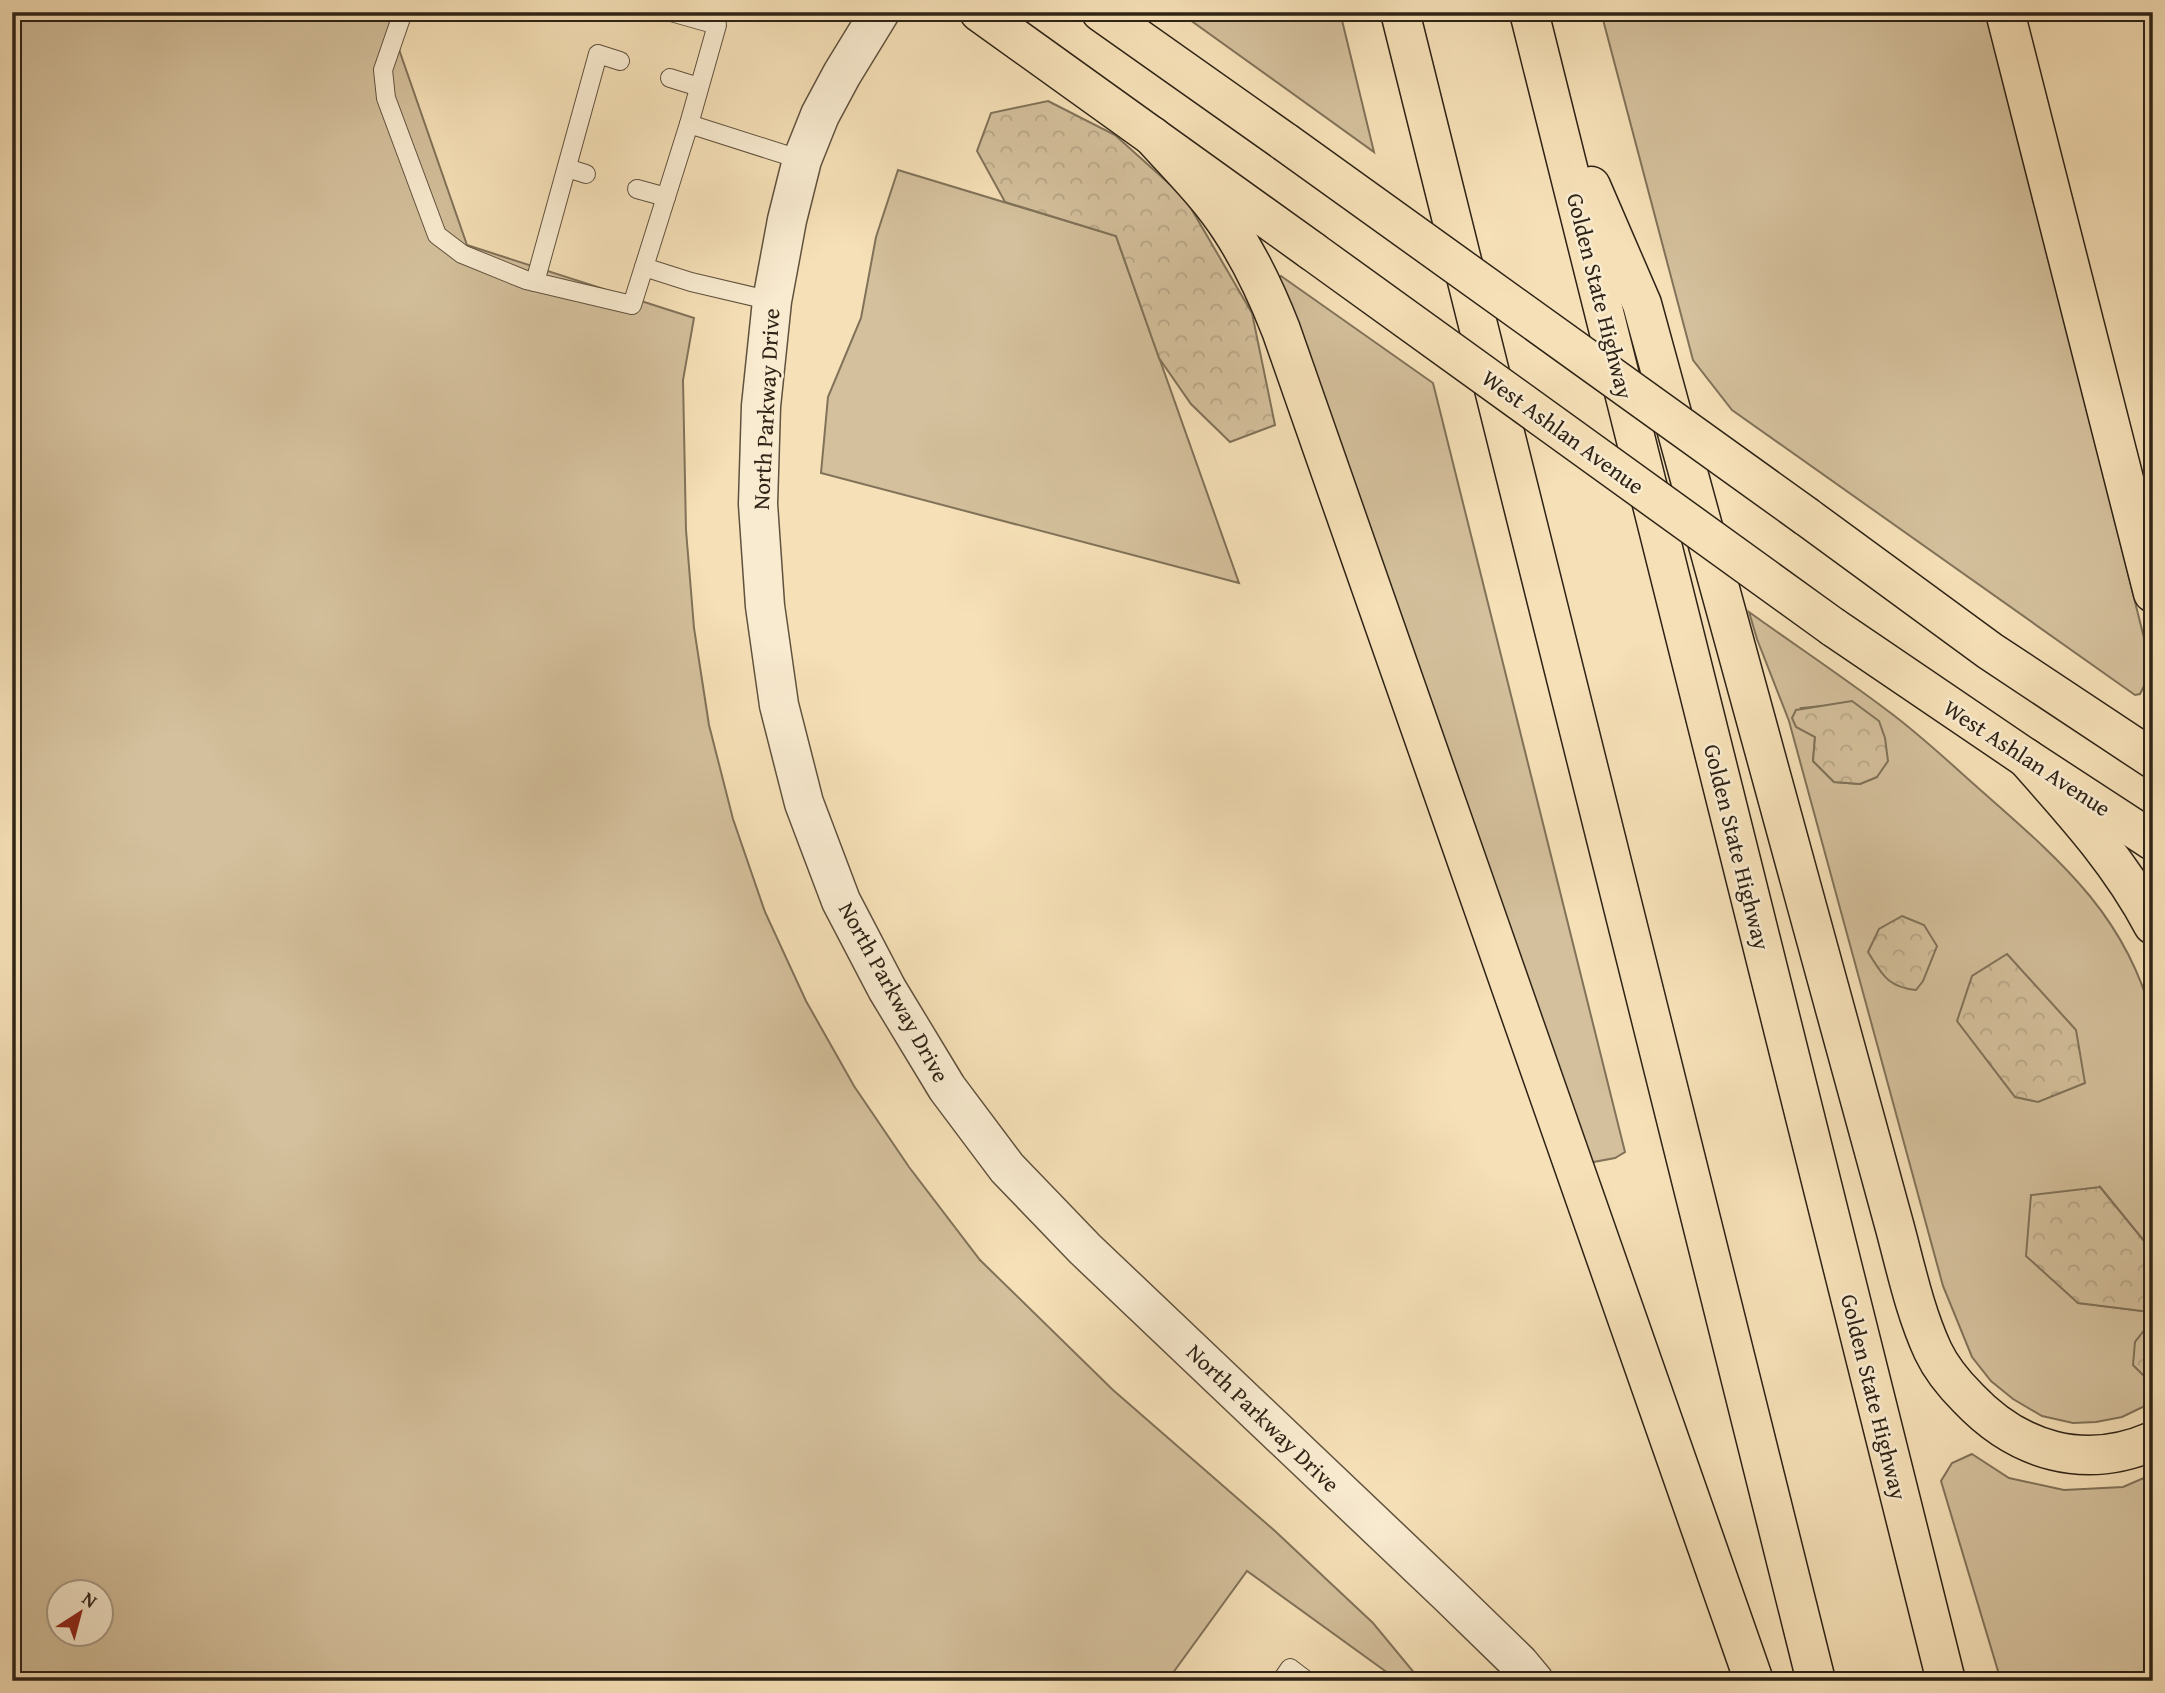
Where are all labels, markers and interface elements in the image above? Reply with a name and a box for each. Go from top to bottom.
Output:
street label: Golden State Highway [1559,189,1642,403]
street label: North Parkway Drive [744,307,787,511]
street label: West Ashlan Avenue [1475,361,1651,502]
street label: West Ashlan Avenue [1937,691,2118,824]
street label: Golden State Highway [1696,740,1779,954]
street label: North Parkway Drive [831,896,958,1088]
street label: Golden State Highway [1833,1290,1916,1504]
street label: North Parkway Drive [1179,1336,1347,1500]
north arrow [46,1578,116,1648]
text: N [77,1584,104,1614]

